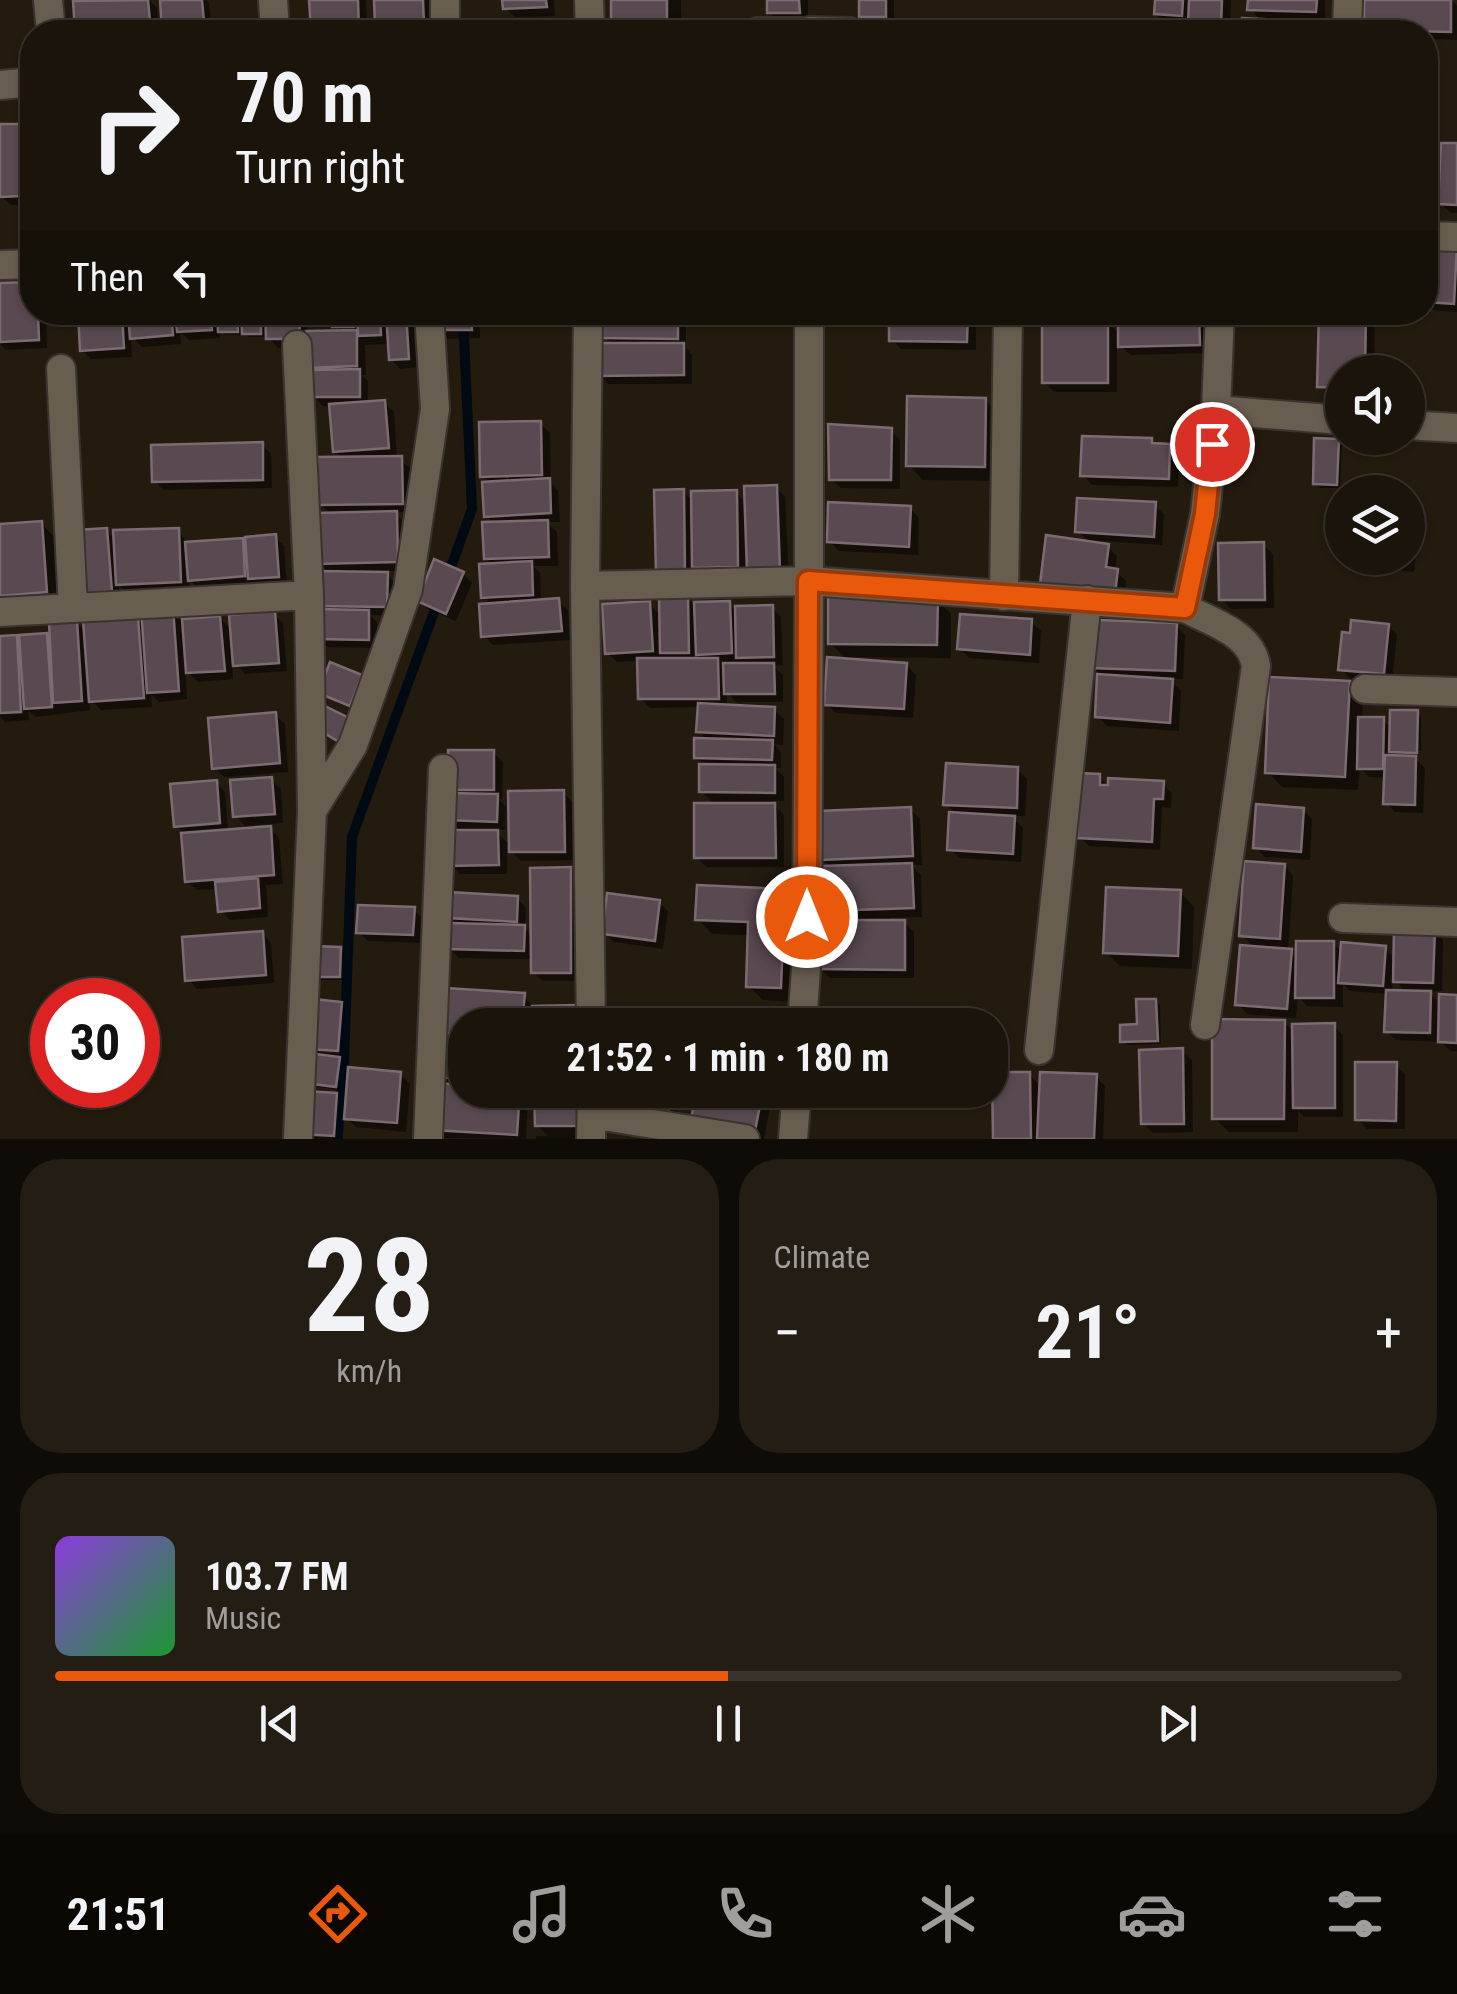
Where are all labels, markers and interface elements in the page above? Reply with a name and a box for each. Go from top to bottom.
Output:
text: 70 m [235,57,374,139]
icon: right [70,60,200,190]
text: Turn right [235,141,405,194]
icon: left [164,250,219,305]
text: Then [70,256,144,300]
map controls [1325,355,1425,575]
button: sound [1325,355,1425,455]
pin [1170,402,1255,487]
icon: arrive [1185,417,1240,472]
button: layers [1325,475,1425,575]
position arrow [755,865,859,969]
speed limit sign: 30 [30,978,160,1108]
text: 21:52 · 1 min · 180 m [567,1036,889,1080]
text: 28 [304,1210,435,1363]
text: Climate [774,1238,870,1276]
text: 21° [1035,1288,1140,1376]
text: − [774,1301,801,1365]
text: + [1375,1301,1402,1365]
text: km/h [336,1352,402,1390]
text: 103.7 FM [205,1555,349,1599]
text: Music [205,1599,281,1637]
icon: previous [252,1696,307,1751]
icon: pause [701,1696,756,1751]
icon: next [1150,1696,1205,1751]
icon: directions [303,1879,373,1949]
icon: music [507,1879,577,1949]
icon: phone [710,1879,780,1949]
icon: climate [913,1879,983,1949]
icon: car [1117,1879,1187,1949]
icon: filters [1320,1879,1390,1949]
text: 21:51 [67,1888,170,1941]

